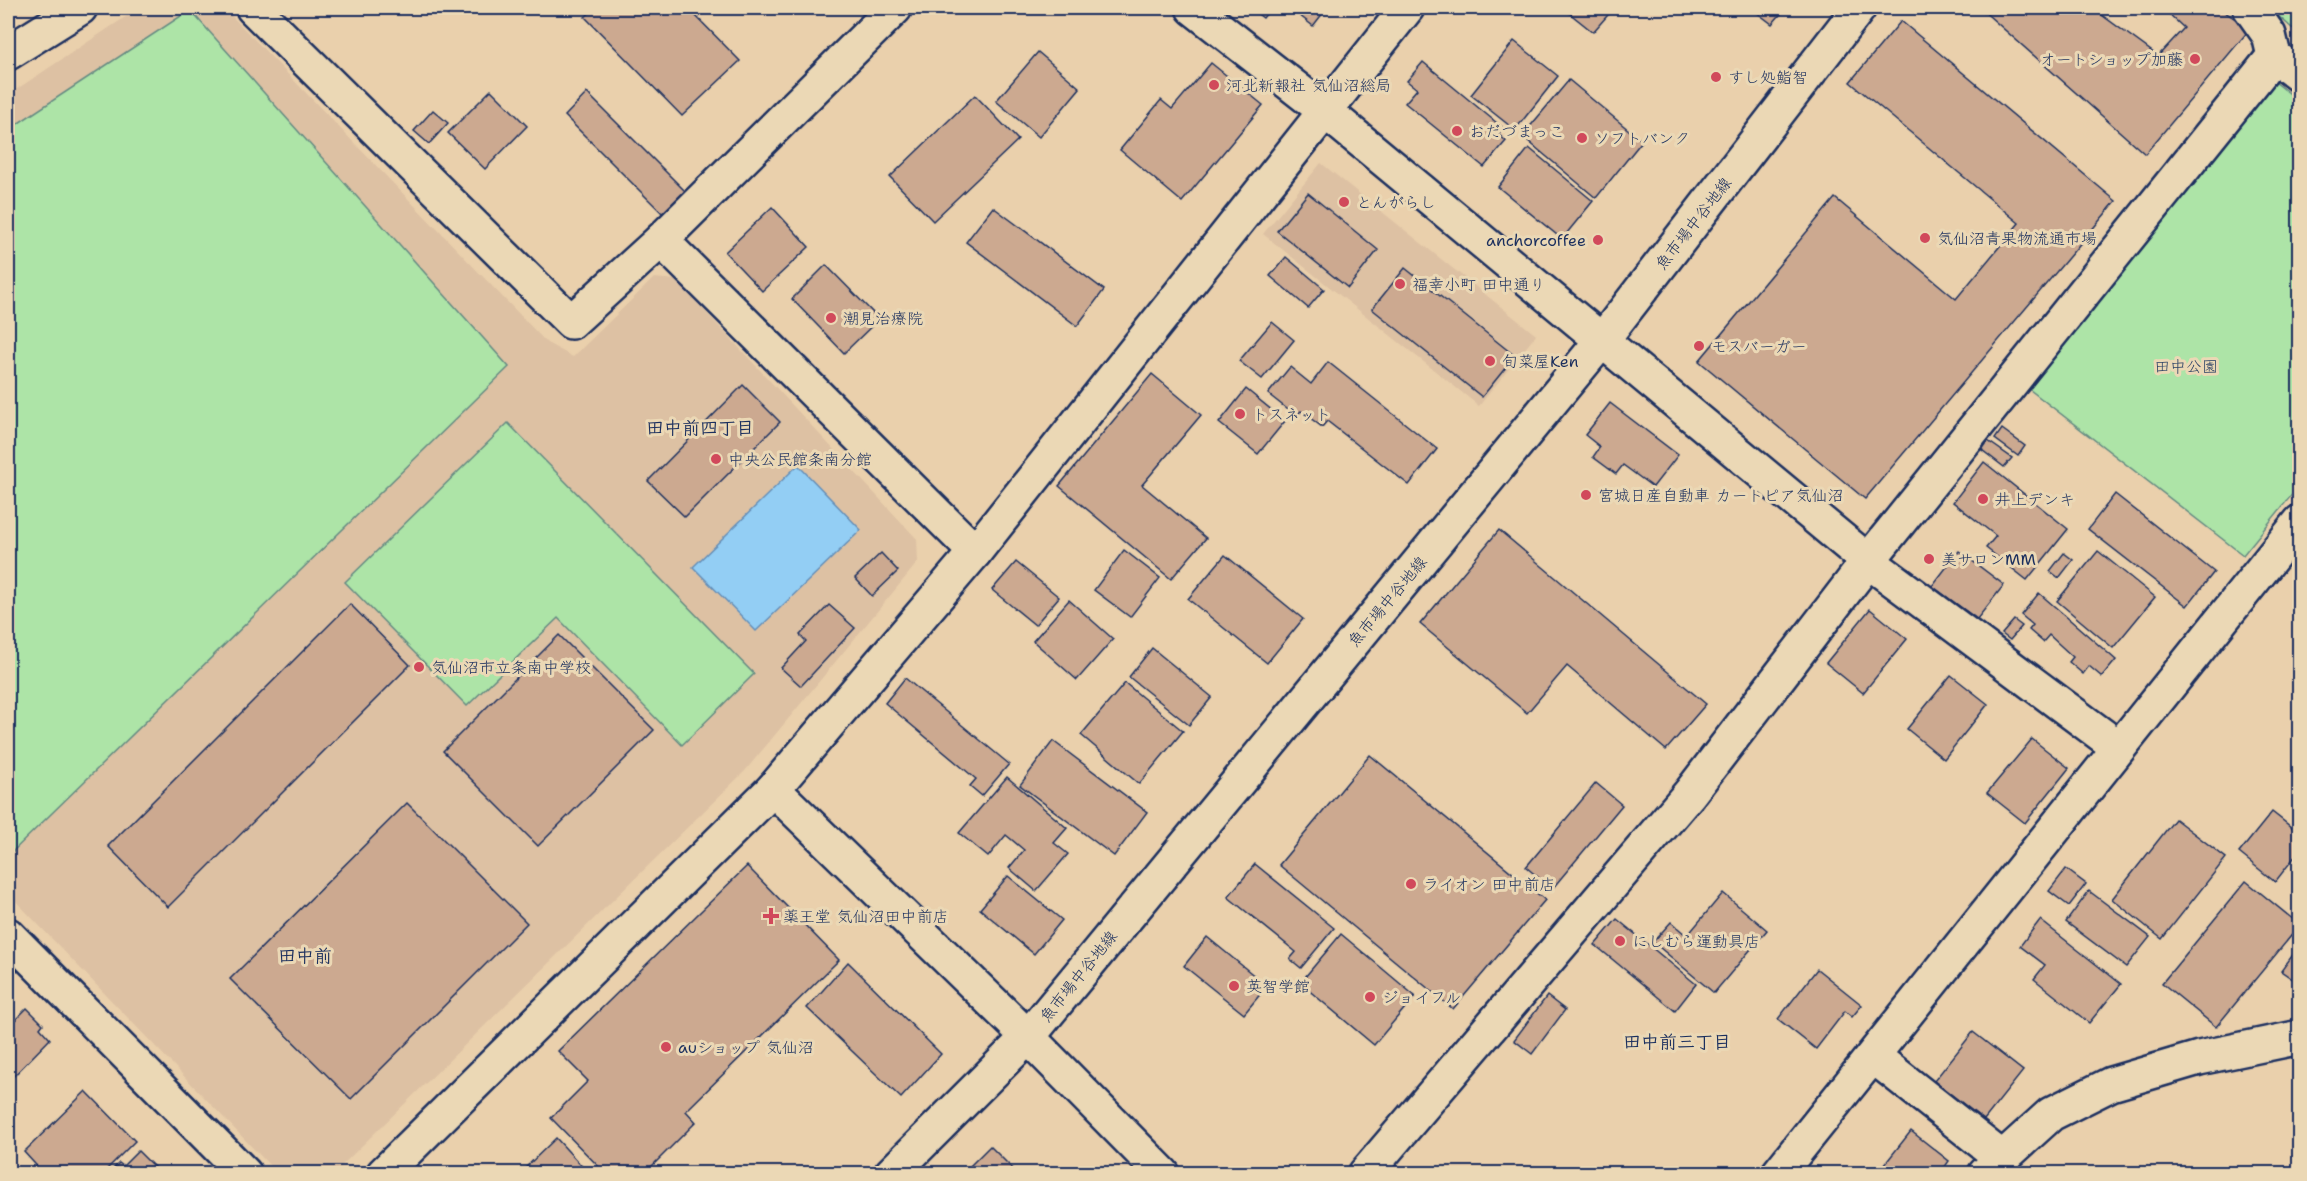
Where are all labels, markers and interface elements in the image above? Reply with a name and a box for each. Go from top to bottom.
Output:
place label: オートショップ加藤 [2040,49,2183,70]
marker: オートショップ加藤 [2188,52,2202,66]
place label: すし処鮨智 [1728,67,1808,88]
marker: すし処鮨智 [1709,70,1723,84]
place label: 河北新報社 気仙沼総局 [1226,75,1391,96]
marker: 河北新報社 気仙沼総局 [1207,78,1221,92]
place label: おだづまっこ [1469,121,1565,142]
marker: おだづまっこ [1450,124,1464,138]
place label: ソフトバンク [1594,128,1690,149]
marker: ソフトバンク [1575,131,1589,145]
street label: 魚市場中谷地線 [1651,173,1736,274]
place label: とんがらし [1356,192,1436,213]
marker: とんがらし [1337,195,1351,209]
place label: 気仙沼青果物流通市場 [1937,228,2097,249]
place label: anchorcoffee [1486,230,1586,251]
marker: 気仙沼青果物流通市場 [1918,231,1932,245]
marker: anchorcoffee [1591,233,1605,247]
place label: 福幸小町 田中通り [1412,274,1545,295]
marker: 福幸小町 田中通り [1393,277,1407,291]
place label: 潮見治療院 [843,308,923,329]
marker: 潮見治療院 [824,311,838,325]
place label: モスバーガー [1711,336,1807,357]
marker: モスバーガー [1692,339,1706,353]
place label: 旬菜屋Ken [1502,351,1579,372]
marker: 旬菜屋Ken [1483,354,1497,368]
park label: 田中公園 [2154,356,2218,377]
place label: トスネット [1252,404,1331,425]
marker: トスネット [1233,407,1247,421]
district label: 田中前四丁目 [646,416,754,440]
place label: 中央公民館条南分館 [728,449,872,470]
marker: 中央公民館条南分館 [709,452,723,466]
place label: 宮城日産自動車 カートピア気仙沼 [1598,485,1843,506]
marker: 宮城日産自動車 カートピア気仙沼 [1579,488,1593,502]
place label: 井上デンキ [1995,489,2075,510]
marker: 井上デンキ [1976,492,1990,506]
place label: 美サロンMM [1941,549,2036,570]
street label: 魚市場中谷地線 [1343,552,1431,651]
marker: 美サロンMM [1922,552,1936,566]
place label: 気仙沼市立条南中学校 [431,657,591,678]
marker: 気仙沼市立条南中学校 [412,660,426,674]
place label: ライオン 田中前店 [1423,874,1555,895]
marker: ライオン 田中前店 [1404,877,1418,891]
place label: 薬王堂 気仙沼田中前店 [783,906,948,927]
marker: 薬王堂 気仙沼田中前店 [764,909,778,923]
street label: 魚市場中谷地線 [1035,926,1122,1026]
place label: にしむら運動具店 [1632,931,1760,952]
marker: にしむら運動具店 [1613,934,1627,948]
district label: 田中前 [278,944,332,968]
place label: 英智学館 [1246,976,1310,997]
marker: 英智学館 [1227,979,1241,993]
place label: ジョイフル [1382,987,1461,1008]
marker: ジョイフル [1363,990,1377,1004]
district label: 田中前三丁目 [1623,1030,1731,1054]
place label: auショップ 気仙沼 [678,1037,814,1058]
marker: auショップ 気仙沼 [659,1040,673,1054]

